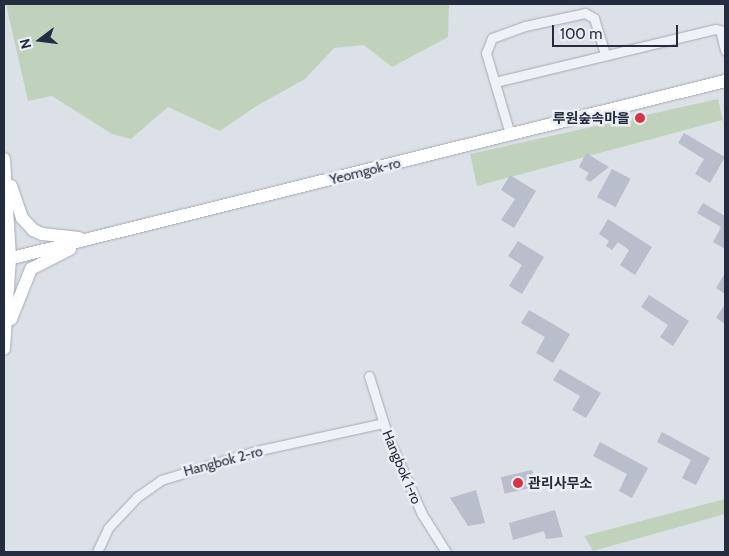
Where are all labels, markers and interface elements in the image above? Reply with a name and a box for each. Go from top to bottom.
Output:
north arrow [15,15,65,65]
scale bar [554,15,680,47]
text: 100 m [560,25,602,43]
text: N [16,37,35,51]
place label: 루원숲속마을 [553,110,630,126]
marker: 루원숲속마을 [634,112,646,124]
street label: Yeomgok-ro [328,154,402,188]
street label: Hangbok 1-ro [379,428,425,506]
street label: Hangbok 2-ro [182,442,264,480]
place label: 관리사무소 [528,475,592,491]
marker: 관리사무소 [512,477,524,489]

